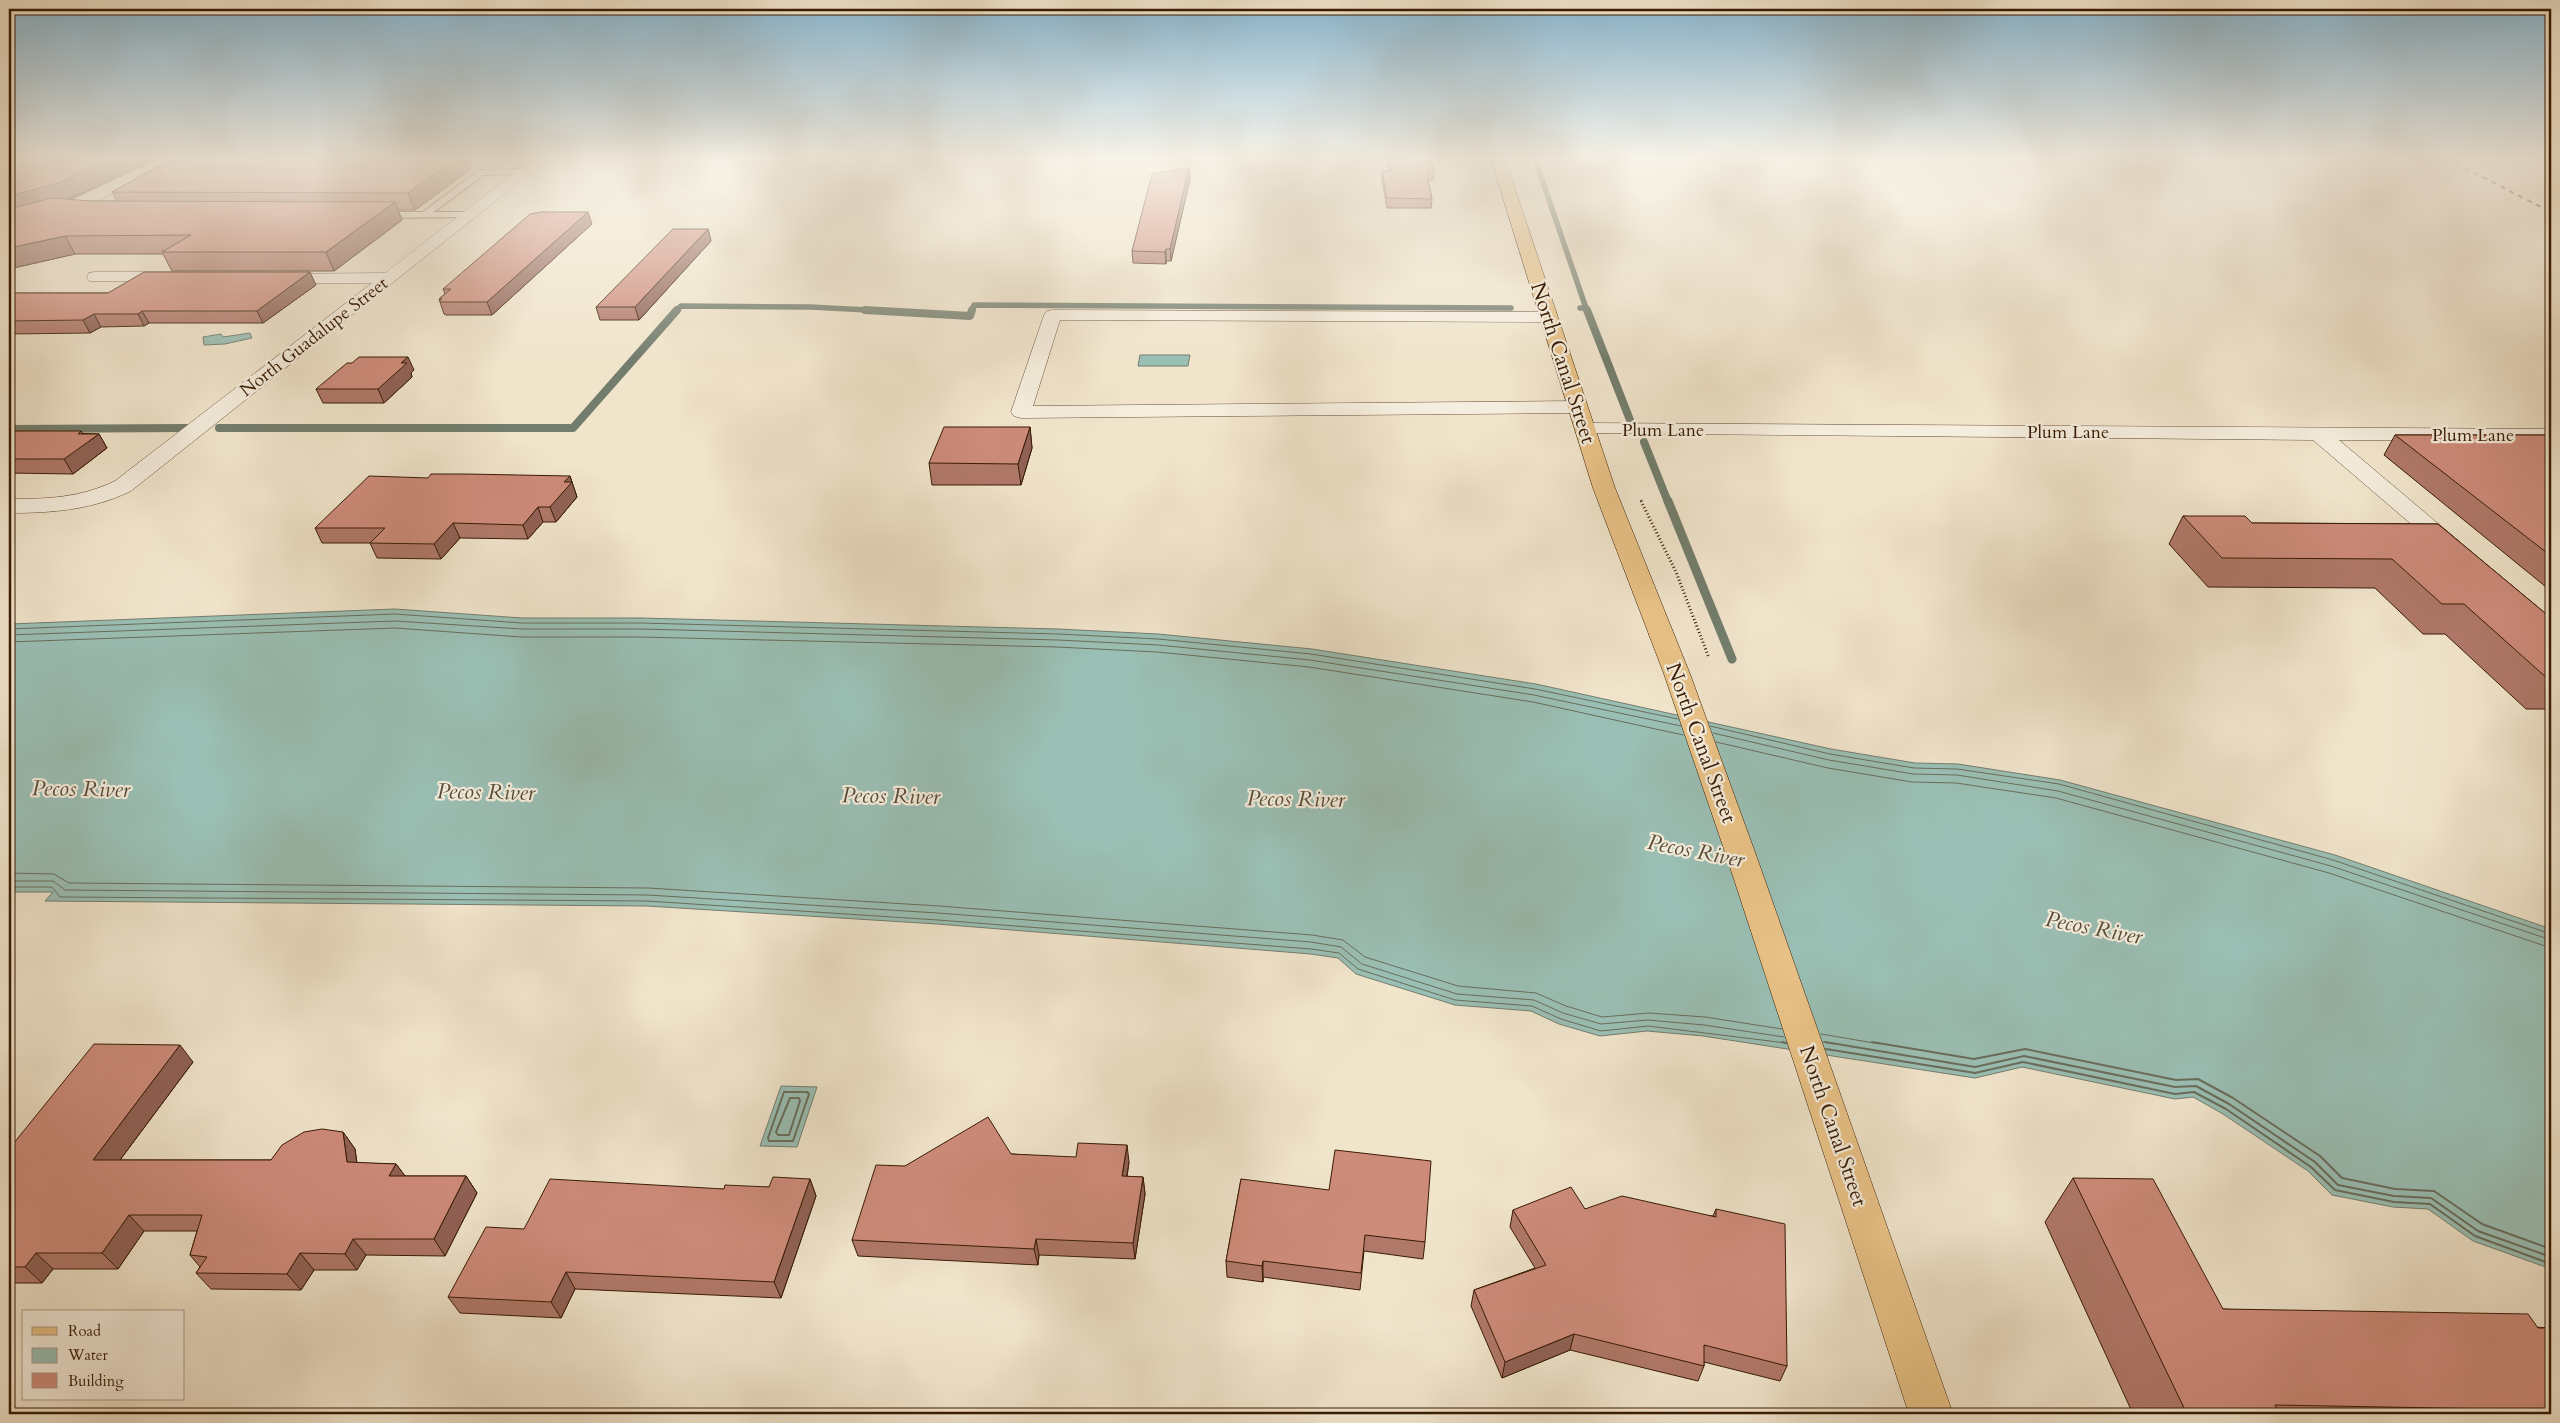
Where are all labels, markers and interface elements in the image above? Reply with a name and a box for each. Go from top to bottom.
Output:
street label: North Guadalupe Street [235,271,394,403]
street label: North Canal Street [1523,278,1603,448]
street label: Plum Lane [1622,418,1704,443]
street label: Plum Lane [2027,420,2109,445]
street label: Plum Lane [2432,423,2514,448]
street label: North Canal Street [1659,659,1744,827]
water label: Pecos River [32,773,131,805]
water label: Pecos River [437,776,536,808]
water label: Pecos River [842,780,941,812]
water label: Pecos River [1247,783,1346,815]
water label: Pecos River [1645,827,1748,875]
water label: Pecos River [2043,904,2146,952]
street label: North Canal Street [1792,1042,1874,1211]
legend [22,1310,185,1400]
text: Road [68,1321,101,1341]
text: Water [67,1345,109,1365]
text: Building [68,1371,124,1391]

